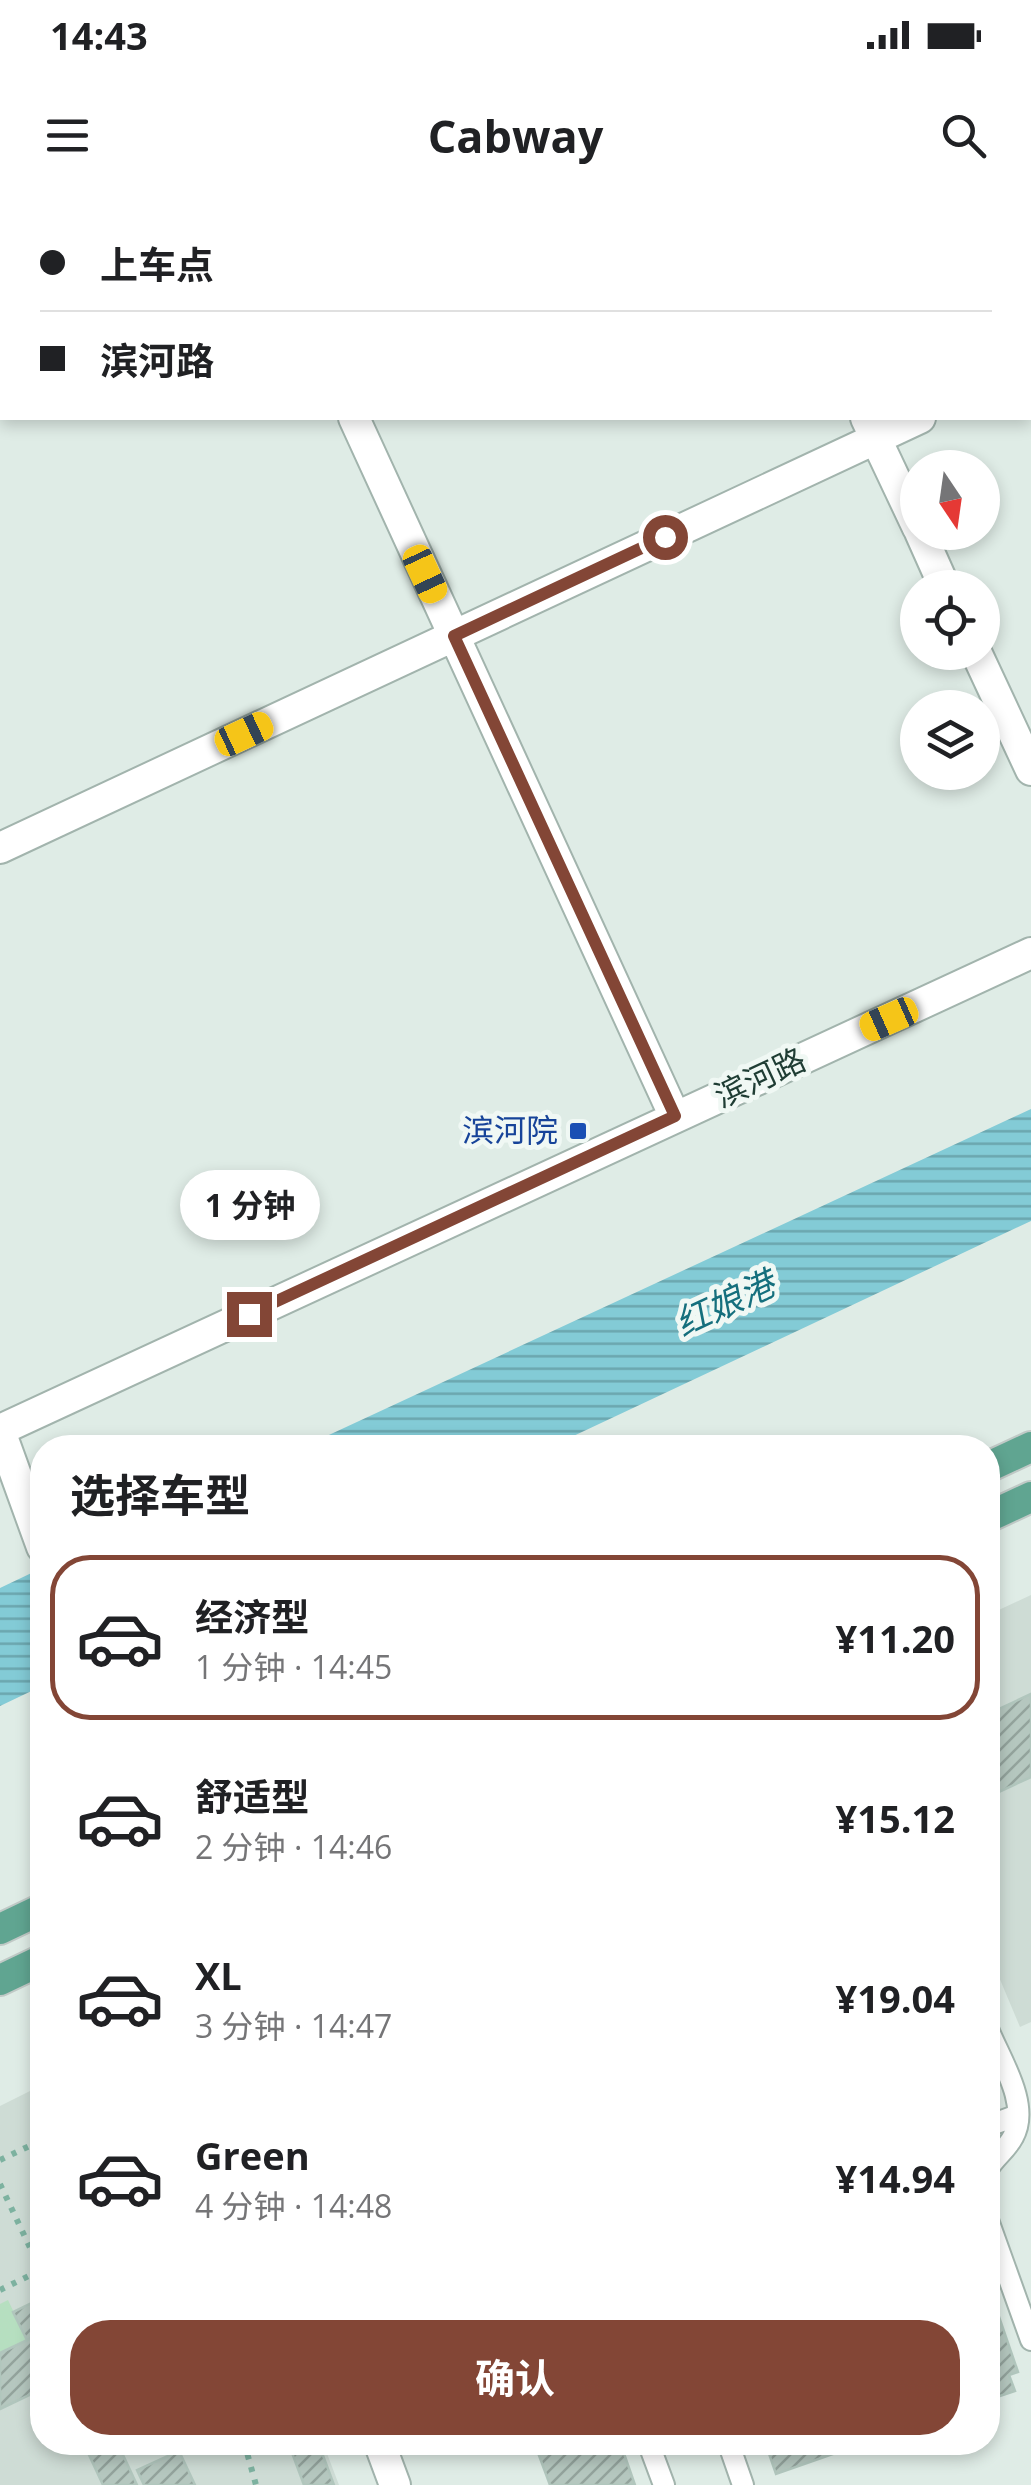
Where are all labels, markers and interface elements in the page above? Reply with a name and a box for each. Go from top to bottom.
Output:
text: 14:43 [50,9,148,61]
text: Cabway [428,105,603,166]
icon: menu [40,108,95,163]
icon: search [936,108,991,163]
text: 上车点 [100,238,214,290]
text: 滨河路 [100,334,214,386]
north arrow [900,450,1000,550]
map controls [900,450,1000,790]
route start [643,515,688,560]
car [399,540,451,608]
button: locate [900,570,1000,670]
button: layers [900,690,1000,790]
car [210,708,278,760]
car [855,993,923,1045]
street label: 滨河路 [707,1037,812,1116]
place label: 滨河院 [462,1108,558,1151]
marker: 滨河院 [567,1120,589,1142]
callout: 1 分钟 [179,1169,319,1239]
text: 1 分钟 [205,1183,295,1226]
water label: 红娘港 [667,1257,786,1346]
route end [227,1292,272,1337]
text: 选择车型 [70,1464,250,1525]
text: 经济型 [195,1590,309,1642]
icon: car [75,1593,165,1683]
text: ¥11.20 [836,1612,955,1664]
text: 1 分钟 · 14:45 [195,1645,392,1688]
text: 舒适型 [195,1770,309,1822]
icon: car [75,1773,165,1863]
text: ¥15.12 [836,1792,955,1844]
text: 2 分钟 · 14:46 [195,1825,392,1868]
text: XL [195,1949,242,2001]
icon: car [75,1953,165,2043]
text: ¥19.04 [836,1972,955,2024]
text: 3 分钟 · 14:47 [195,2004,392,2047]
text: Green [195,2129,310,2181]
icon: car [75,2133,165,2223]
text: ¥14.94 [836,2152,955,2204]
text: 4 分钟 · 14:48 [195,2184,392,2227]
button: 确认 [70,2320,960,2435]

